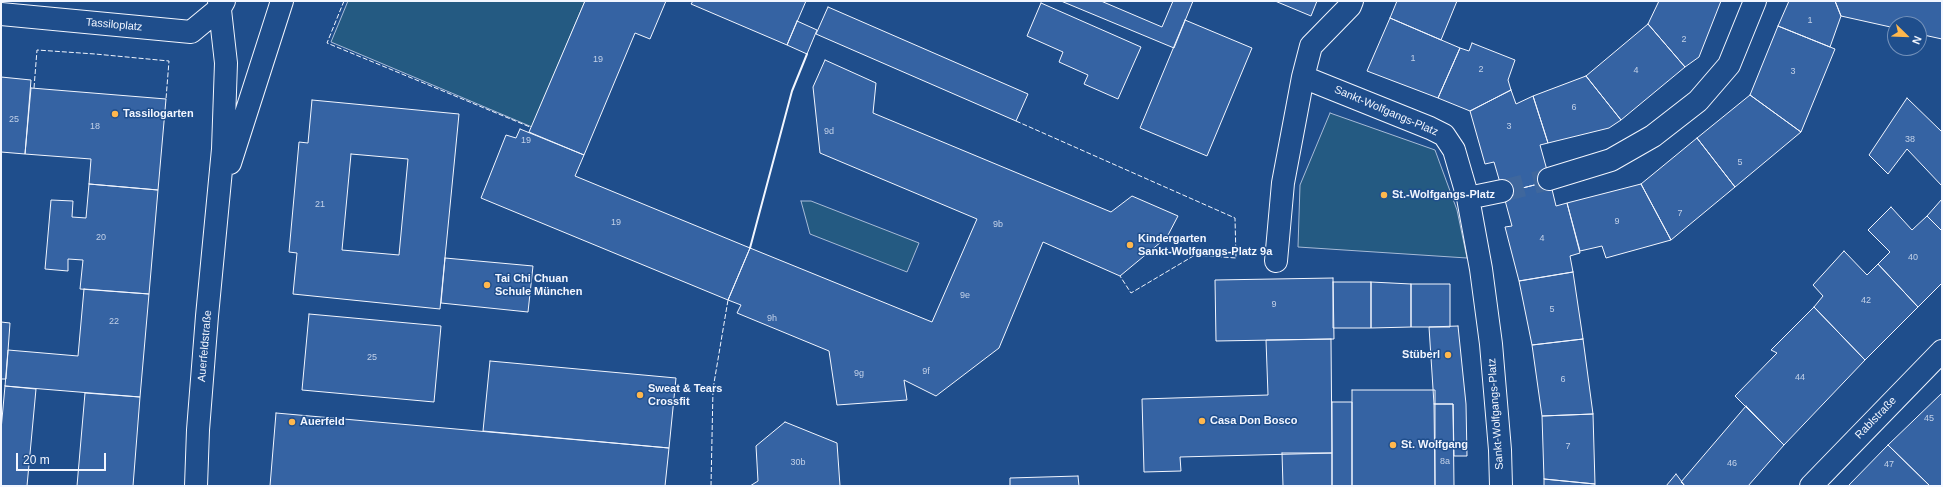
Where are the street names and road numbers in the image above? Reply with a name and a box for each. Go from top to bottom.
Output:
street label: Tassiloplatz [85,16,143,34]
street label: Sankt-Wolfgangs-Platz [1332,83,1440,139]
street label: Auerfeldstraße [195,309,215,383]
street label: Sankt-Wolfgangs-Platz [1486,358,1506,470]
street label: Rablstraße [1853,394,1899,442]

